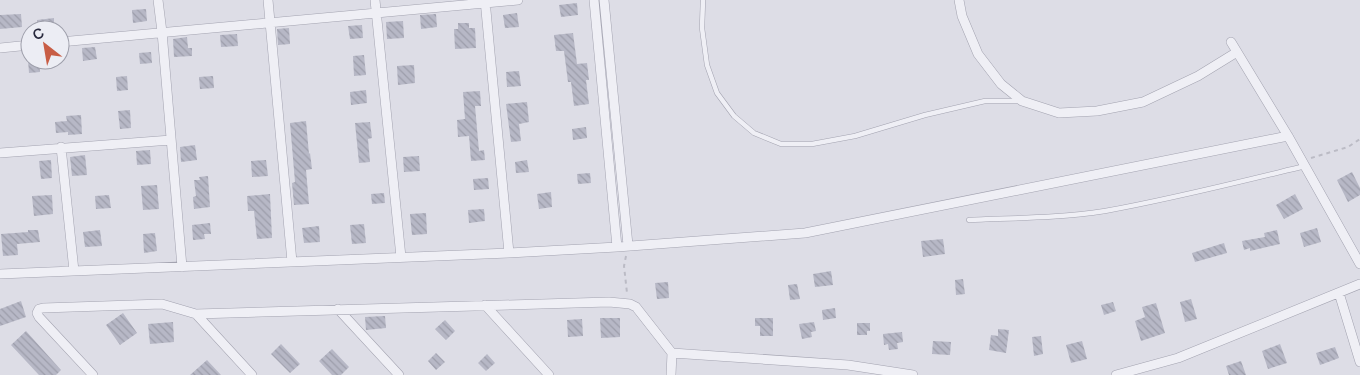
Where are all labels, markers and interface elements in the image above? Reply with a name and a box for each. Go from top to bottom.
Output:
north arrow [20,20,70,70]
text: С [29,23,47,44]

